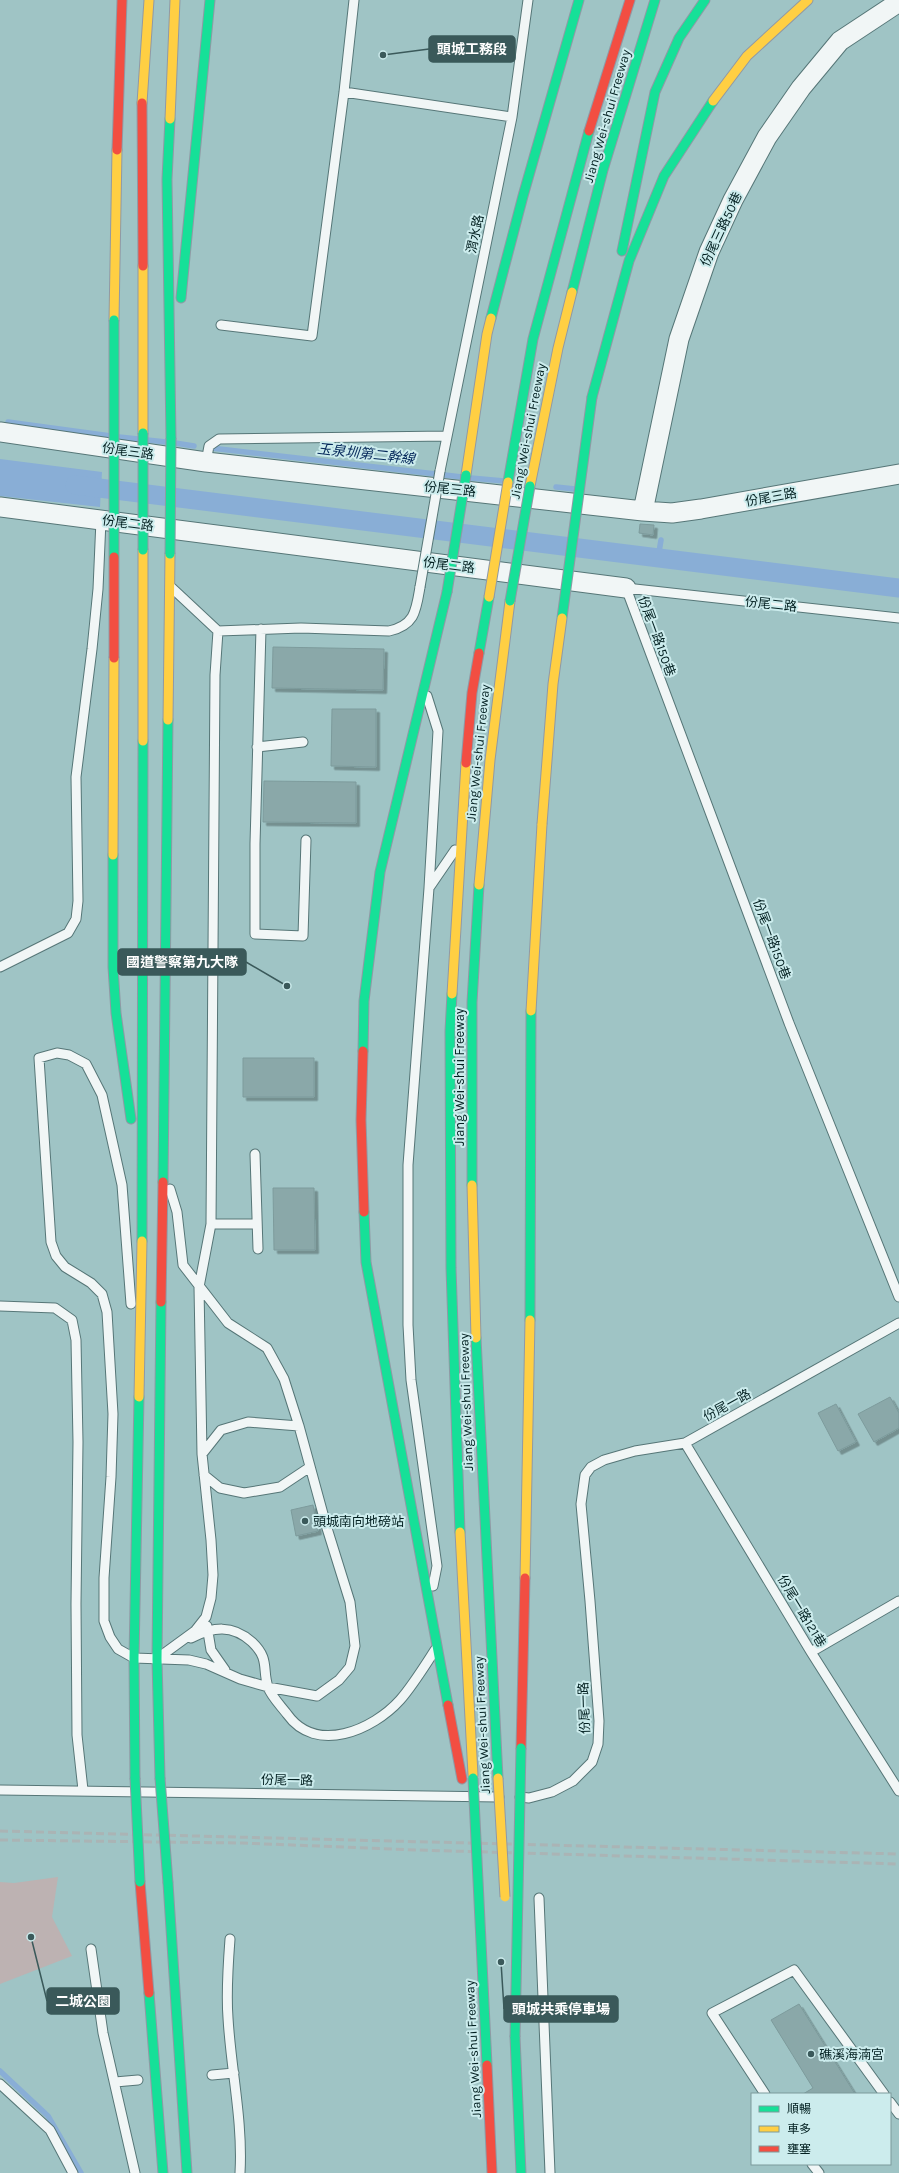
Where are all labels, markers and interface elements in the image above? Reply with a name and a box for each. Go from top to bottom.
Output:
callout: 頭城工務段 [429,36,515,62]
text: 頭城工務段 [437,41,507,58]
street label: Jiang Wei-shui Freeway [581,48,633,184]
street label: 份尾三路50巷 [697,190,745,268]
street label: 渭水路 [464,213,486,255]
street label: Jiang Wei-shui Freeway [507,362,549,500]
street label: 份尾三路 [101,440,155,462]
water label: 玉泉圳第二幹線 [316,440,418,468]
street label: 份尾三路 [423,479,477,499]
street label: 份尾三路 [744,485,798,509]
street label: 份尾二路 [101,512,155,534]
street label: 份尾二路 [422,554,476,576]
street label: 份尾一路150巷 [636,594,678,678]
street label: 份尾二路 [744,594,798,614]
street label: Jiang Wei-shui Freeway [463,684,493,822]
street label: 份尾一路150巷 [751,897,793,981]
callout: 國道警察第九大隊 [118,949,246,975]
text: 國道警察第九大隊 [126,954,238,971]
street label: Jiang Wei-shui Freeway [452,1008,467,1146]
street label: Jiang Wei-shui Freeway [456,1333,476,1471]
street label: 份尾一路 [701,1386,753,1424]
place label: 頭城南向地磅站 [313,1514,404,1529]
marker: 頭城南向地磅站 [300,1516,310,1526]
street label: 份尾一路121巷 [775,1572,829,1650]
street label: Jiang Wei-shui Freeway [471,1656,493,1794]
street label: 份尾一路 [576,1682,592,1734]
street label: 份尾一路 [261,1772,313,1788]
street label: Jiang Wei-shui Freeway [462,1980,484,2118]
callout: 二城公園 [47,1988,119,2014]
text: 二城公園 [55,1993,111,2010]
callout: 頭城共乘停車場 [504,1996,618,2022]
text: 頭城共乘停車場 [512,2001,610,2018]
place label: 礁溪海湳宮 [819,2047,884,2062]
marker: 礁溪海湳宮 [806,2049,816,2059]
legend [751,2093,891,2165]
text: 順暢 [787,2102,811,2116]
text: 車多 [787,2122,811,2136]
text: 壅塞 [787,2142,811,2156]

